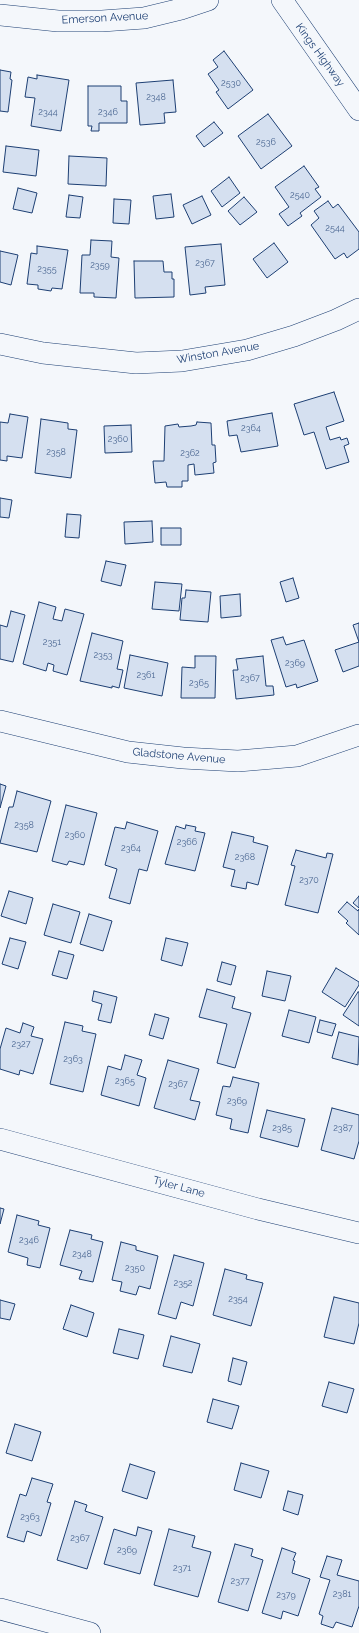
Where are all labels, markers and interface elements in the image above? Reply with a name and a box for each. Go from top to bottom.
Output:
street label: Emerson Avenue [61,9,149,27]
street label: Kings Highway [293,21,347,89]
house number: 2530 [221,78,241,88]
house number: 2348 [146,92,166,102]
house number: 2344 [38,107,58,117]
house number: 2346 [98,107,118,117]
house number: 2536 [256,137,276,147]
house number: 2540 [290,190,310,200]
house number: 2544 [325,223,345,233]
house number: 2367 [195,258,215,268]
house number: 2359 [90,260,110,270]
house number: 2355 [37,264,57,274]
street label: Winston Avenue [176,339,260,367]
house number: 2364 [241,423,261,433]
house number: 2360 [108,434,128,444]
house number: 2358 [46,447,66,457]
house number: 2362 [180,448,200,458]
house number: 2351 [43,637,61,647]
house number: 2353 [93,650,113,660]
house number: 2369 [285,658,305,668]
house number: 2361 [137,670,155,680]
house number: 2367 [240,673,260,683]
house number: 2365 [189,678,209,688]
street label: Gladstone Avenue [132,745,226,767]
house number: 2358 [14,820,34,830]
house number: 2360 [65,830,85,840]
house number: 2366 [177,837,197,847]
house number: 2364 [121,843,141,853]
house number: 2368 [235,852,255,862]
house number: 2370 [299,875,319,885]
house number: 2327 [12,1039,30,1049]
house number: 2363 [63,1054,83,1064]
house number: 2365 [115,1076,135,1086]
house number: 2367 [168,1079,188,1089]
house number: 2369 [227,1096,247,1106]
house number: 2385 [272,1123,292,1133]
house number: 2387 [333,1123,353,1133]
street label: Tyler Lane [152,1174,206,1200]
house number: 2346 [19,1235,39,1245]
house number: 2348 [72,1249,92,1259]
house number: 2350 [125,1263,145,1273]
house number: 2352 [173,1278,193,1288]
house number: 2354 [228,1294,248,1304]
house number: 2363 [20,1512,40,1522]
house number: 2367 [70,1533,90,1543]
house number: 2369 [117,1545,137,1555]
house number: 2371 [173,1563,191,1573]
house number: 2377 [230,1576,250,1586]
house number: 2381 [333,1589,351,1599]
house number: 2379 [276,1590,296,1600]

